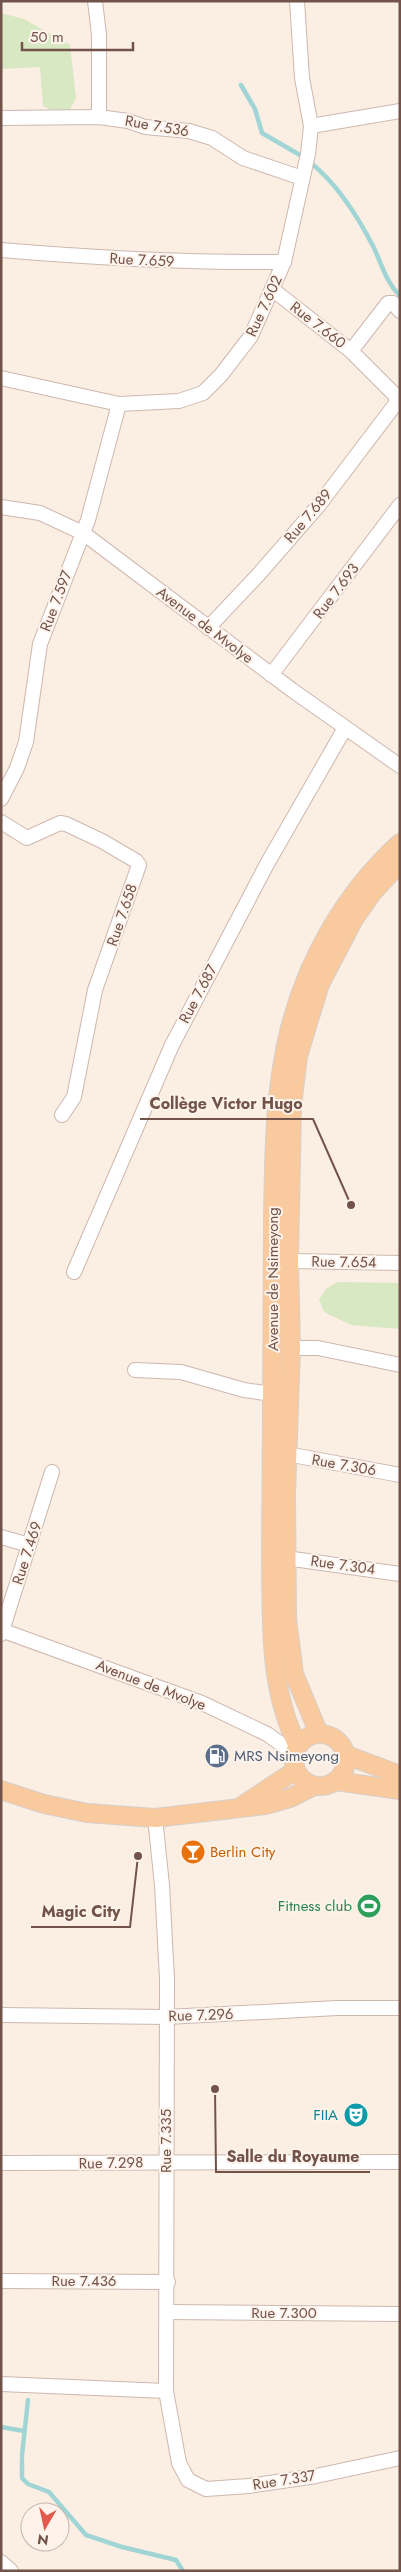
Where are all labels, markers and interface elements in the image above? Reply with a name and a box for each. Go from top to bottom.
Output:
scale bar [22,20,134,52]
text: 50 m [30,26,64,48]
street label: Rue 7.536 [123,110,191,142]
street label: Rue 7.659 [109,247,175,273]
street label: Rue 7.602 [240,272,288,340]
street label: Rue 7.660 [285,296,351,354]
street label: Rue 7.689 [279,484,337,548]
street label: Rue 7.693 [308,558,364,624]
street label: Rue 7.597 [34,567,78,635]
street label: Avenue de Mvolye [152,581,258,669]
street label: Rue 7.658 [101,881,143,949]
street label: Rue 7.687 [173,961,223,1027]
callout: Collège Victor Hugo [140,1088,313,1119]
text: Collège Victor Hugo [149,1092,303,1115]
street label: Avenue de Nsimeyong [262,1207,284,1351]
street label: Rue 7.654 [311,1250,377,1274]
street label: Rue 7.306 [310,1449,378,1481]
street label: Rue 7.469 [6,1518,48,1588]
street label: Rue 7.304 [309,1550,377,1580]
street label: Avenue de Mvolye [93,1654,209,1716]
fuel station icon: MRS Nsimeyong [204,1743,230,1769]
place label: MRS Nsimeyong [234,1745,339,1767]
bar icon: Berlin City [180,1839,206,1865]
place label: Berlin City [210,1841,276,1863]
sports icon: Fitness club [356,1893,382,1919]
place label: Fitness club [278,1895,352,1917]
callout: Magic City [31,1896,130,1927]
text: Magic City [42,1900,121,1923]
street label: Rue 7.296 [168,2003,234,2027]
theatre icon: FIIA [343,2102,369,2128]
place label: FIIA [313,2104,338,2126]
street label: Rue 7.335 [155,2109,177,2173]
callout: Salle du Royaume [216,2141,370,2172]
text: Salle du Royaume [226,2145,360,2168]
street label: Rue 7.298 [78,2151,144,2175]
street label: Rue 7.436 [52,2270,116,2292]
street label: Rue 7.300 [251,2302,317,2324]
street label: Rue 7.337 [251,2464,317,2496]
north arrow [20,2502,70,2552]
text: N [36,2529,50,2551]

